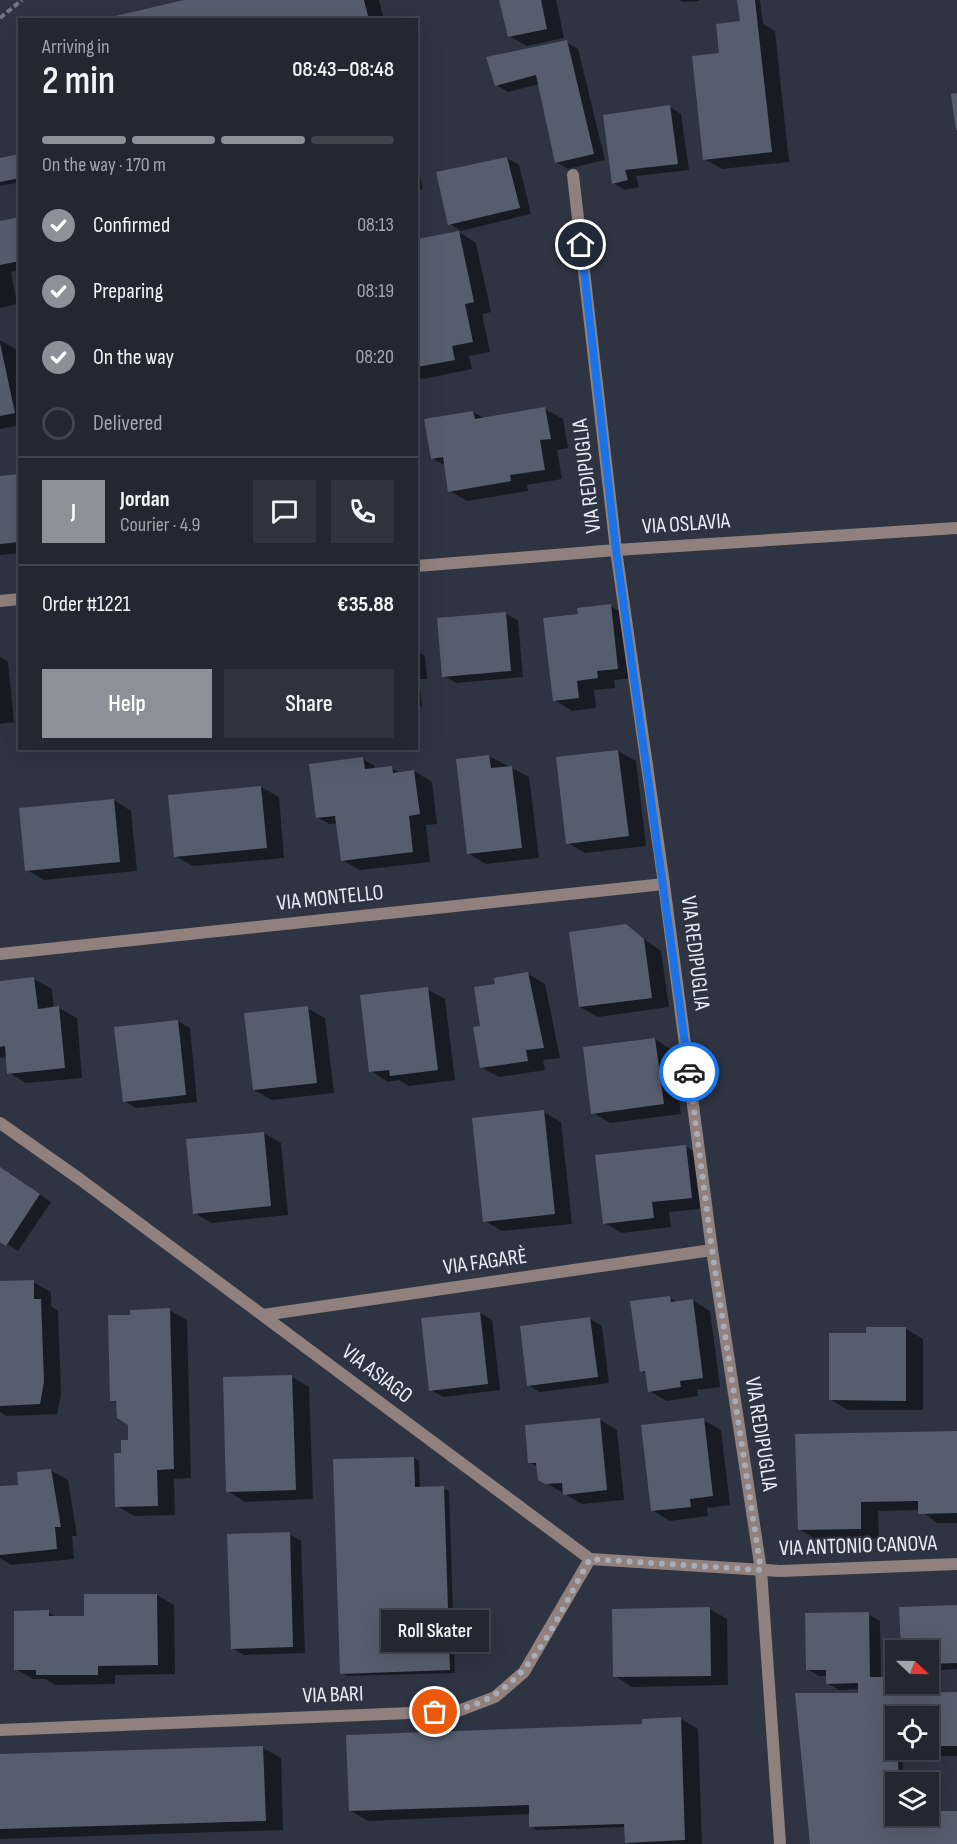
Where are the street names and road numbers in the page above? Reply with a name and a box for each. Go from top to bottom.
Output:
street label: VIA REDIPUGLIA [567,417,607,535]
street label: VIA OSLAVIA [641,507,732,541]
street label: VIA MONTELLO [275,879,385,917]
street label: VIA REDIPUGLIA [675,894,715,1012]
street label: VIA FAGARÈ [441,1243,529,1281]
street label: VIA ASIAGO [336,1339,418,1409]
street label: VIA REDIPUGLIA [739,1375,783,1493]
street label: VIA ANTONIO CANOVA [779,1530,938,1562]
street label: VIA BARI [302,1680,364,1710]

